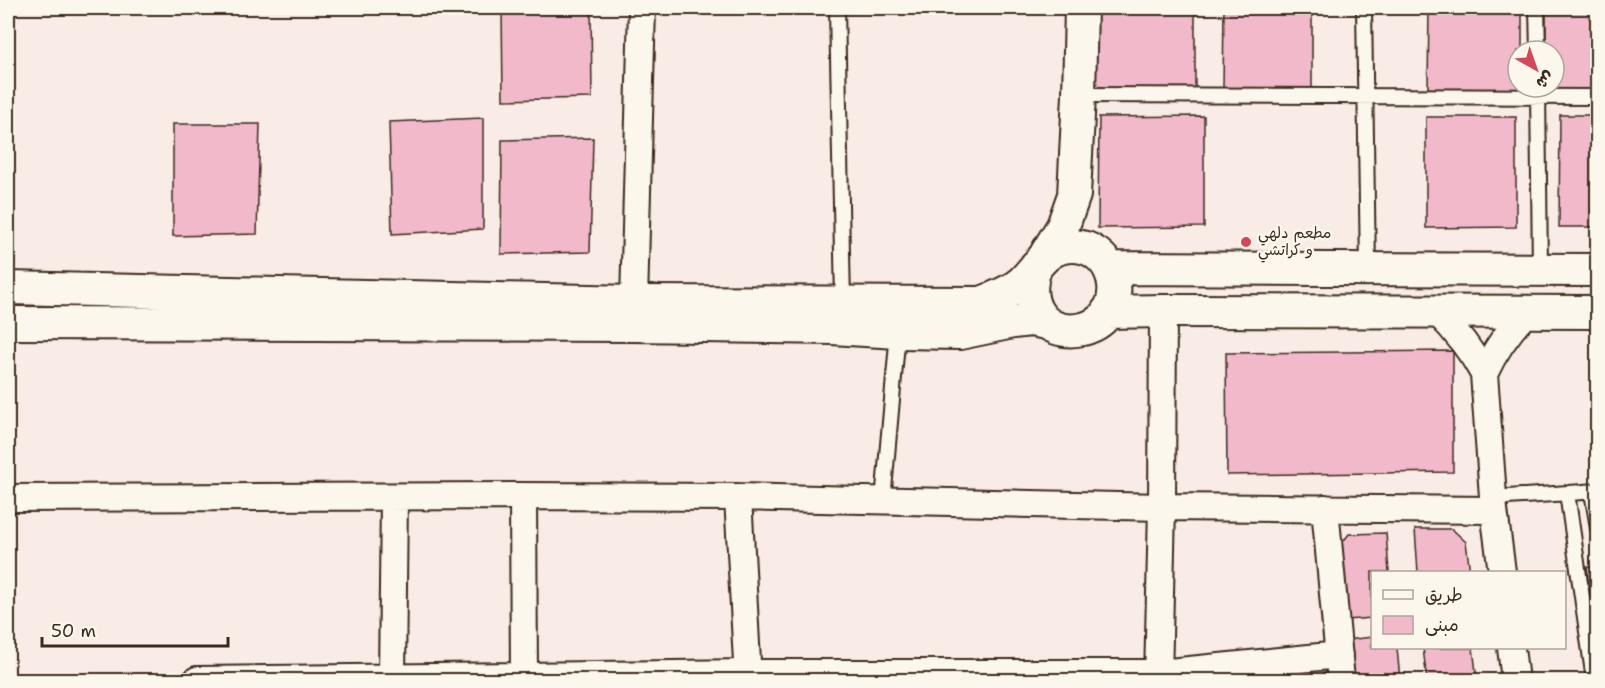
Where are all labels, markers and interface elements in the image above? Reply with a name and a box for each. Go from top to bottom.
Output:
north arrow [1506,39,1566,99]
text: ش [1532,66,1559,94]
place label: مطعم دلهي و كراتشي [1258,223,1331,263]
marker: مطعم دلهي و كراتشي [1239,235,1253,249]
legend [1371,571,1566,649]
text: طريق [1425,583,1463,607]
scale bar [42,610,228,648]
text: مبنى [1425,613,1459,637]
text: 50 m [51,619,96,643]

